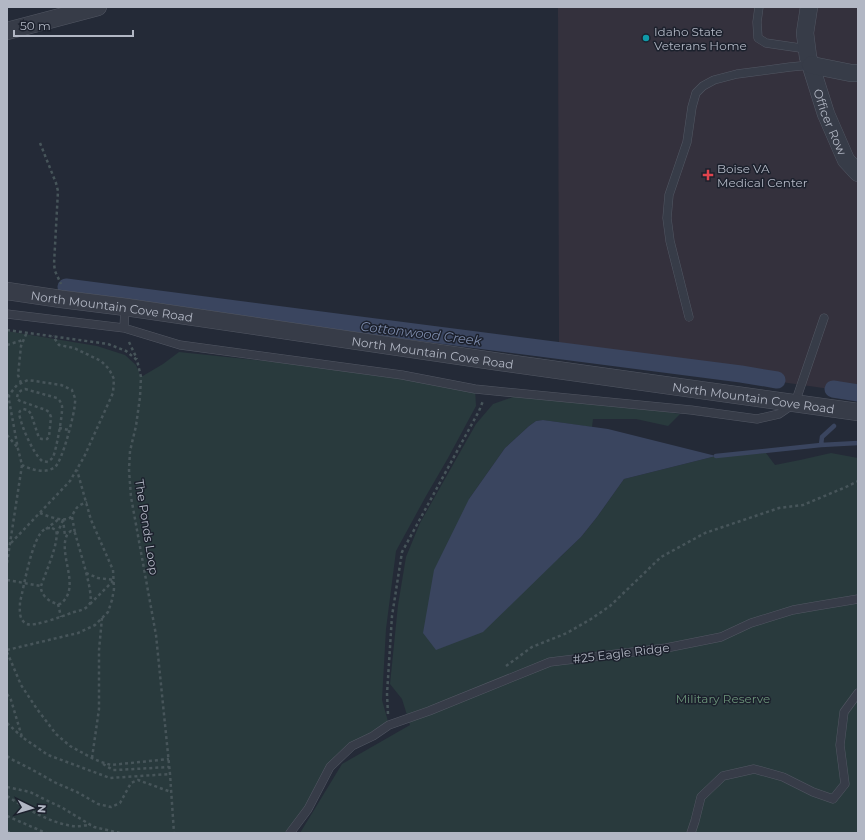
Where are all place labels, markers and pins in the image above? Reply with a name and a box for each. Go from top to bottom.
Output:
place label: Idaho State Veterans Home [654,24,747,53]
marker: Idaho State Veterans Home [641,33,651,43]
place label: Boise VA Medical Center [717,161,808,190]
marker: Boise VA Medical Center [702,169,714,181]

